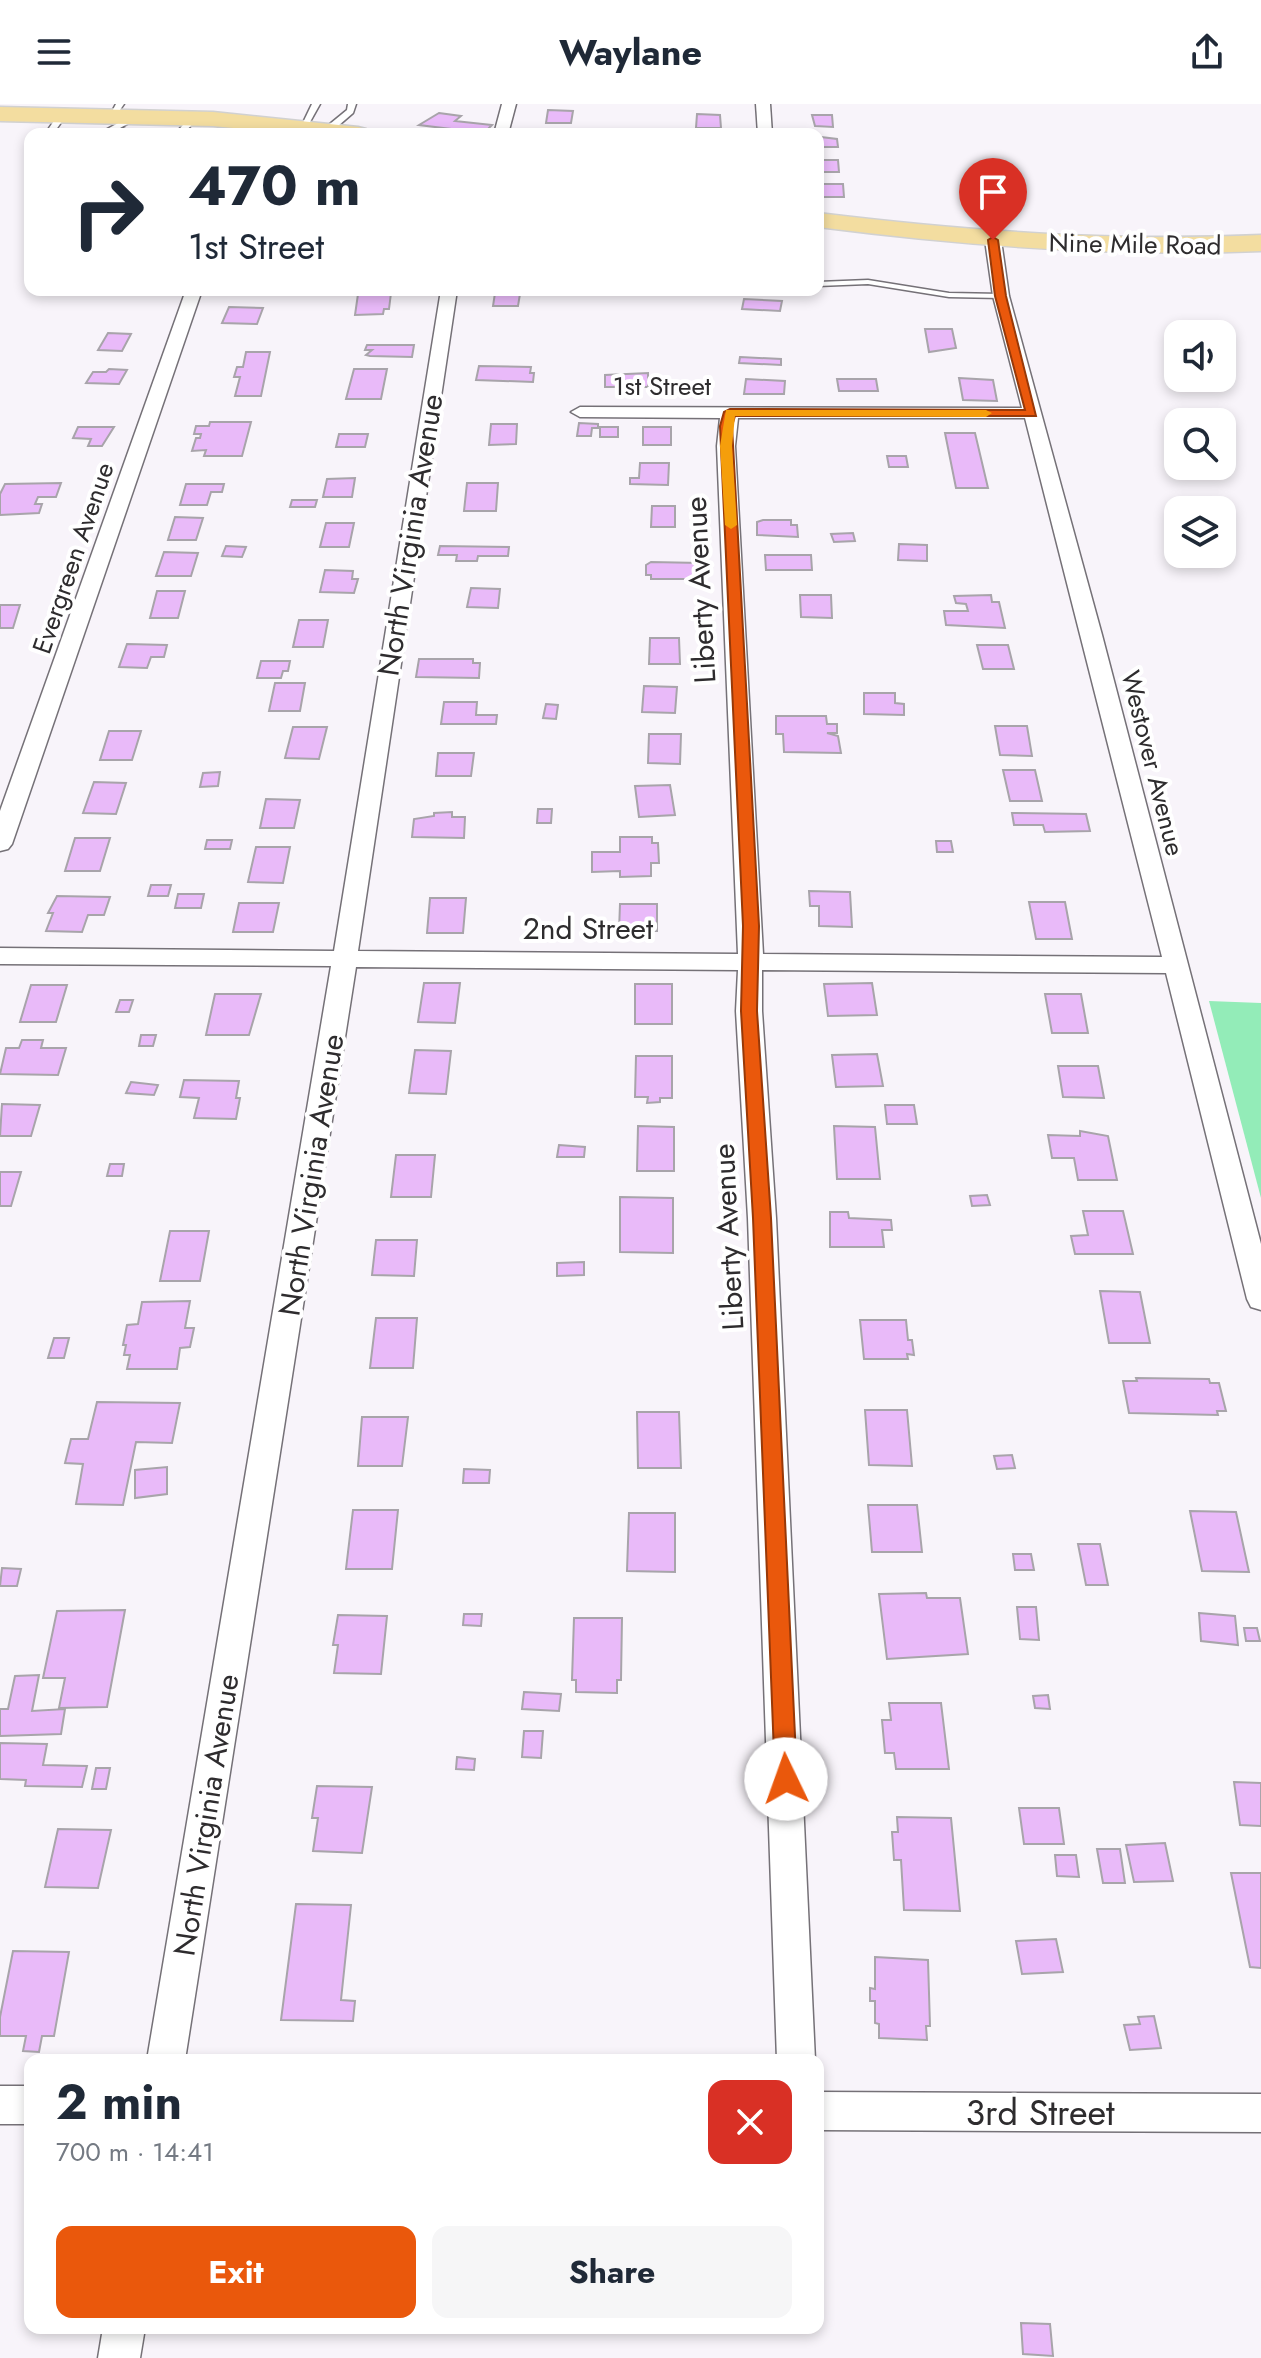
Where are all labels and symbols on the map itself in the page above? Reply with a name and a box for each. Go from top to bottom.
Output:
pin [959,158,1027,240]
street label: Nine Mile Road [1048,223,1222,265]
street label: 1st Street [613,367,712,405]
street label: North Virginia Avenue [367,391,453,679]
street label: Evergreen Avenue [23,457,123,659]
street label: Liberty Avenue [674,496,726,684]
street label: Westover Avenue [1112,666,1194,860]
street label: 2nd Street [523,907,654,950]
street label: North Virginia Avenue [268,1031,354,1319]
street label: Liberty Avenue [702,1143,754,1331]
street label: North Virginia Avenue [163,1671,249,1959]
position arrow [744,1737,828,1821]
street label: 3rd Street [965,2086,1115,2138]

